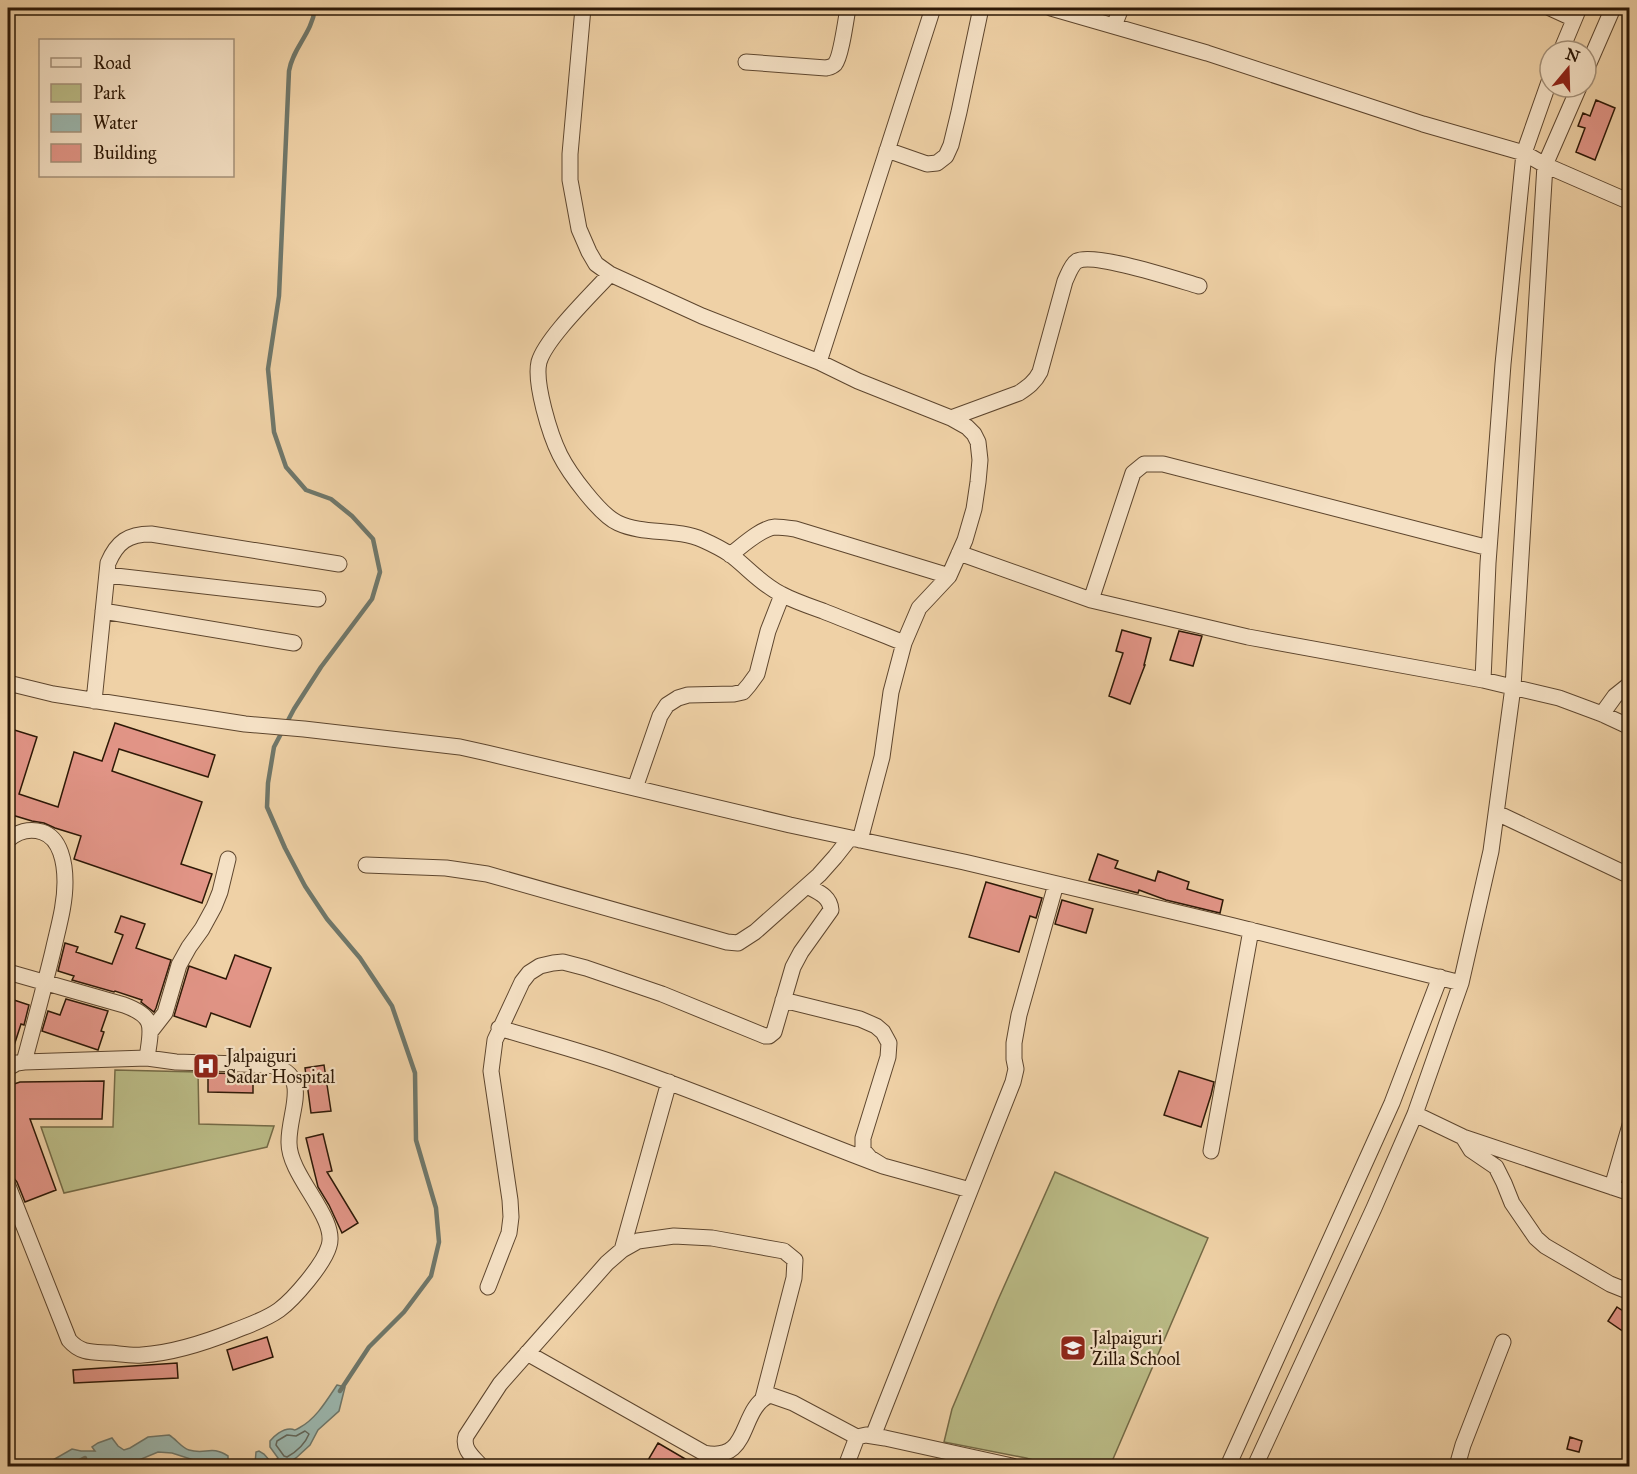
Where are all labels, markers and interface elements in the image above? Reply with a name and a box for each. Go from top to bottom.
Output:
legend [39,39,234,177]
north arrow [1538,39,1598,99]
text: N [1563,44,1583,67]
text: Road [93,52,131,74]
text: Park [93,82,126,104]
text: Water [93,112,138,134]
text: Building [93,142,157,165]
place label: Jalpaiguri Sadar Hospital [224,1045,335,1088]
hospital icon: Jalpaiguri Sadar Hospital [191,1051,221,1081]
place label: Jalpaiguri Zilla School [1090,1327,1181,1370]
school or university icon: Jalpaiguri Zilla School [1058,1333,1088,1363]

